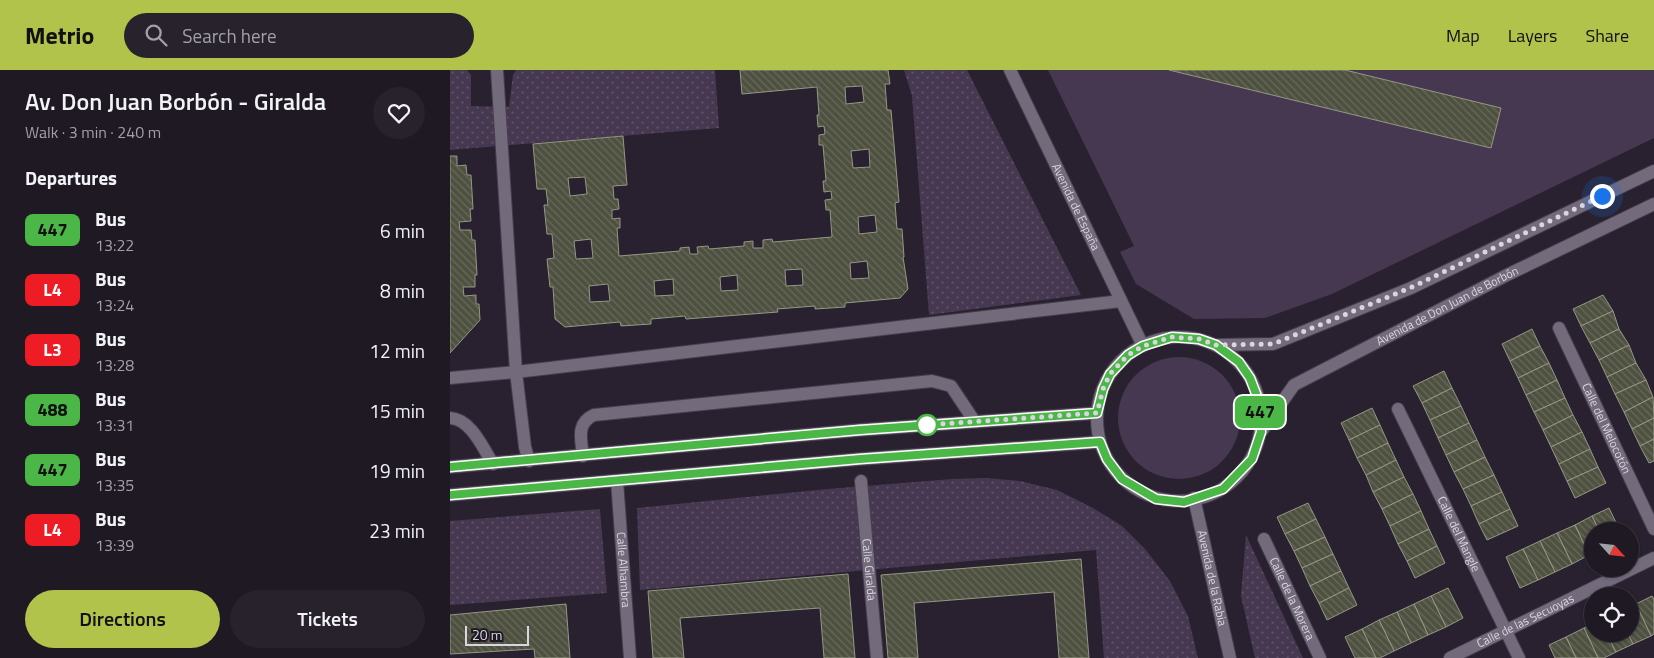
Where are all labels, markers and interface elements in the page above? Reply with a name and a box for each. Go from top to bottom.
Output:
search box [124,13,474,58]
text: Metrio [25,17,94,53]
icon: search [142,21,170,49]
text: Search here [182,21,277,50]
text: Map [1446,22,1480,49]
text: Layers [1508,22,1557,49]
text: Share [1585,22,1629,49]
text: Av. Don Juan Borbón - Giralda [25,83,326,119]
button: heart [373,87,425,139]
text: Walk · 3 min · 240 m [25,120,161,144]
street label: Avenida de España [1047,160,1106,254]
text: Departures [25,163,117,192]
your location [1590,184,1615,209]
text: Bus [95,204,126,233]
text: 447 [37,216,68,243]
text: 6 min [380,216,425,245]
text: 13:22 [95,233,134,257]
street label: Avenida de Don Juan de Borbón [1373,261,1522,350]
text: Bus [95,264,126,293]
text: L4 [43,276,62,303]
text: 8 min [380,276,425,305]
text: 13:24 [95,293,134,317]
text: Bus [95,324,126,353]
text: L3 [43,336,62,363]
text: 12 min [369,336,425,365]
text: 13:28 [95,353,134,377]
street label: Calle del Melocotón [1577,380,1636,477]
text: Bus [95,384,126,413]
text: 488 [37,396,68,423]
text: 15 min [369,396,425,425]
line badge: 447 [1231,396,1289,428]
text: 447 [1245,398,1275,425]
text: 13:31 [95,413,134,437]
unlabelled marker [916,414,938,436]
text: Bus [95,444,126,473]
text: 447 [37,456,68,483]
text: 19 min [369,456,425,485]
text: 13:35 [95,473,134,497]
street label: Calle del Mangle [1433,493,1486,575]
text: Bus [95,504,126,533]
text: L4 [43,516,62,543]
text: 23 min [369,516,425,545]
north arrow [1584,522,1639,578]
map controls [1584,522,1639,642]
street label: Avenida de la Rabia [1192,528,1232,628]
street label: Calle Alhambra [612,531,636,608]
text: 13:39 [95,533,134,557]
street label: Calle Giralda [857,538,882,601]
street label: Calle de la Morera [1265,554,1320,643]
button: locate [1584,587,1639,642]
street label: Calle de las Secuoyas [1473,588,1578,653]
button: Directions [25,590,220,648]
button: Tickets [230,590,425,648]
scale bar [465,623,529,646]
text: 20 m [472,624,502,645]

